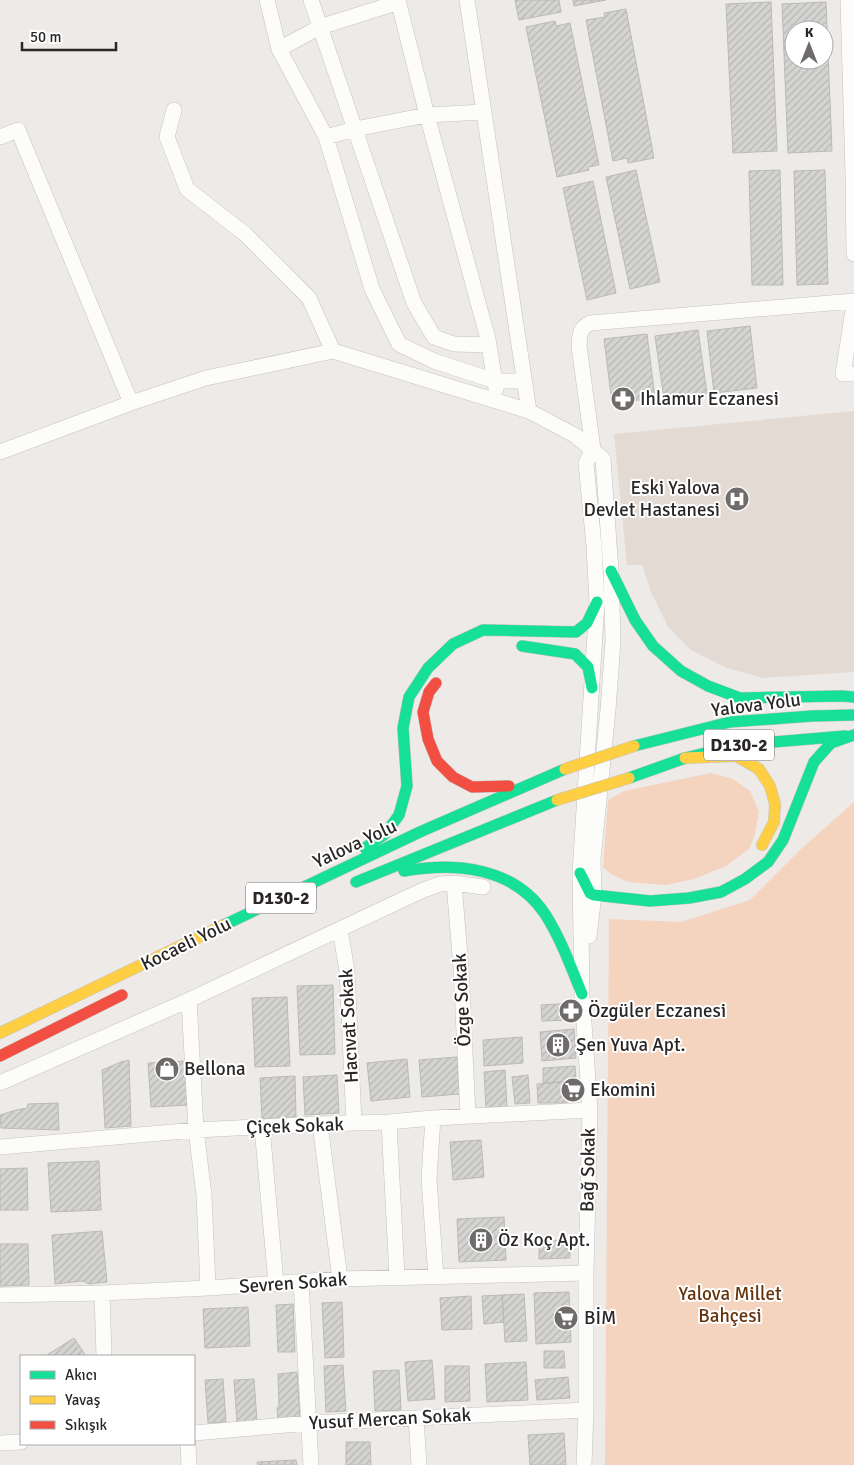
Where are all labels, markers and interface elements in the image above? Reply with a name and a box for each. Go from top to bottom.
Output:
scale bar [22,20,116,52]
north arrow [784,20,834,70]
text: K [805,24,814,41]
text: 50 m [30,28,61,46]
pharmacy icon: Ihlamur Eczanesi [610,386,636,412]
place label: Ihlamur Eczanesi [640,387,779,411]
place label: Eski Yalova Devlet Hastanesi [584,476,720,522]
hospital icon: Eski Yalova Devlet Hastanesi [724,486,750,512]
street label: Yalova Yolu [710,688,802,722]
road number: D130-2 [704,730,774,760]
street label: Yalova Yolu [309,814,401,874]
road number: D130-2 [246,882,316,914]
street label: Kocaeli̇ Yolu [137,912,235,976]
street label: Özge Sokak [448,952,476,1047]
street label: Hacıvat Sokak [334,968,364,1084]
pharmacy icon: Özgüler Eczanesi [558,998,584,1024]
place label: Özgüler Eczanesi [588,999,726,1023]
building icon: Şen Yuva Apt. [545,1032,571,1058]
place label: Şen Yuva Apt. [576,1033,686,1057]
shop icon: Bellona [154,1056,180,1082]
place label: Bellona [184,1057,246,1081]
supermarket icon: Ekomini [560,1077,586,1103]
place label: Ekomini [590,1078,656,1102]
street label: Çiçek Sokak [246,1112,345,1140]
street label: Bağ Sokak [575,1127,601,1212]
building icon: Öz Koç Apt. [468,1227,494,1253]
place label: Öz Koç Apt. [498,1228,590,1252]
street label: Sevren Sokak [238,1267,348,1299]
park label: Yalova Millet Bahçesi [678,1282,782,1328]
supermarket icon: BİM [553,1305,579,1331]
place label: BİM [584,1306,616,1330]
legend [20,1355,195,1445]
text: Akıcı [65,1366,97,1384]
text: Yavaş [65,1391,101,1409]
street label: Yusuf Mercan Sokak [308,1403,472,1435]
text: Sıkışık [65,1416,108,1434]

